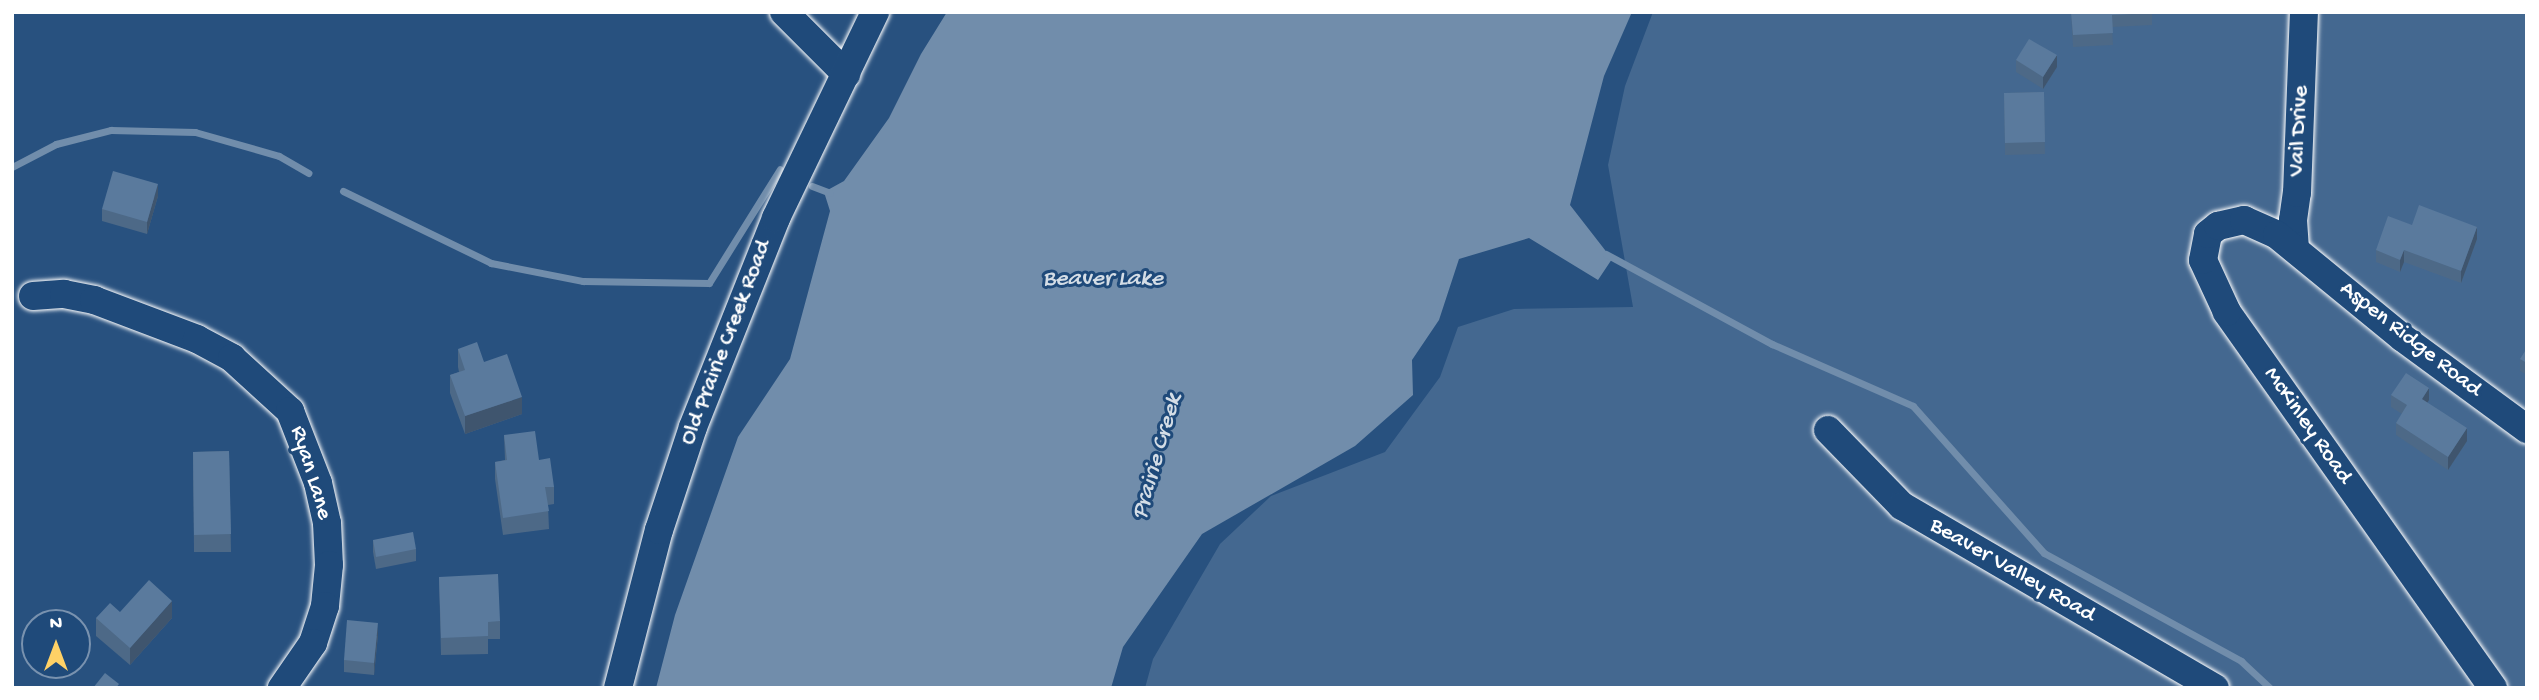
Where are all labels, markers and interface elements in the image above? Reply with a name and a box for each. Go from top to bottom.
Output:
street label: Vail Drive [2284,85,2316,177]
street label: Old Prairie Creek Road [675,237,779,449]
water label: Beaver Lake [1043,266,1163,294]
street label: Aspen Ridge Road [2333,276,2487,404]
street label: McKinley Road [2257,362,2357,490]
water label: Prairie Creek [1126,391,1190,523]
street label: Ryan Lane [283,423,337,523]
street label: Beaver Valley Road [1924,512,2100,630]
north arrow [21,609,91,679]
text: N [50,613,62,636]

